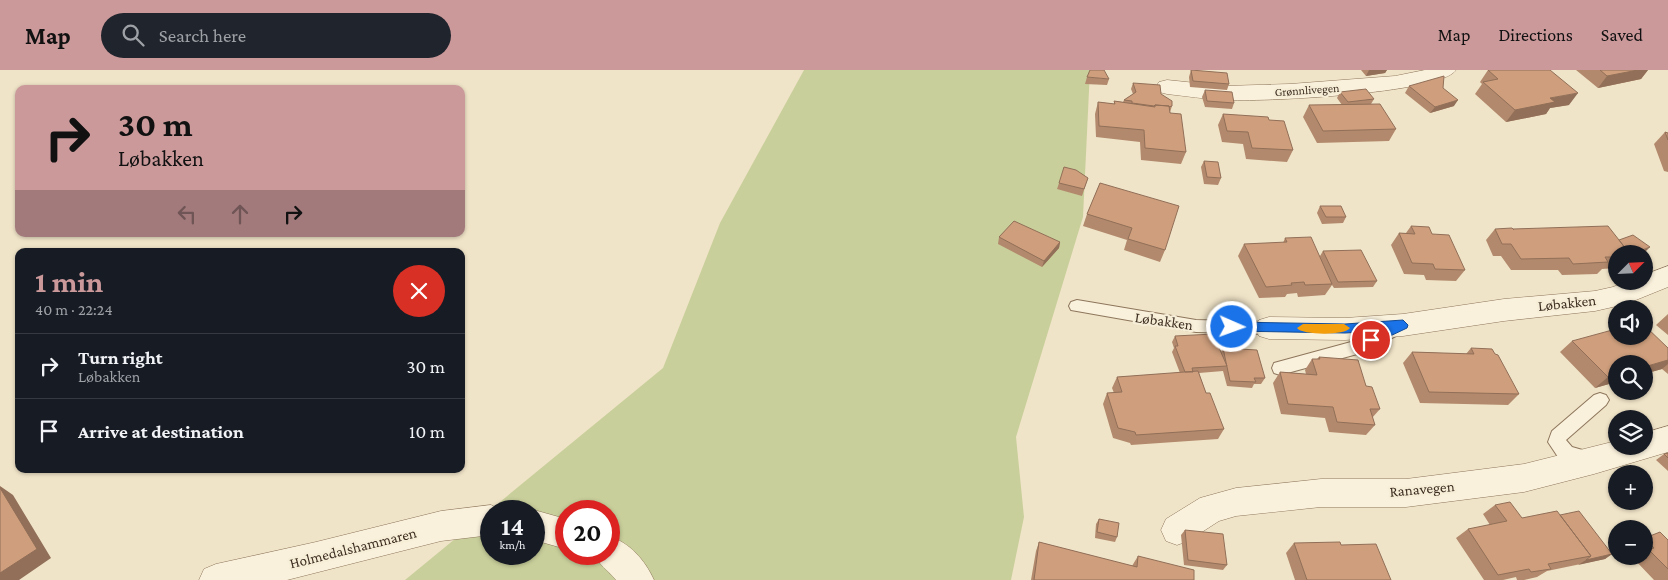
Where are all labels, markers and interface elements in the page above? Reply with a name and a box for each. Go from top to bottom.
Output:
search box [101,13,451,58]
icon: search [119,21,147,49]
text: Map [25,22,71,49]
text: Search here [159,25,246,46]
text: Map [1438,25,1470,45]
text: Directions [1498,25,1573,45]
text: Saved [1601,25,1643,45]
street label: Grønnlivegen [1274,81,1340,99]
icon: right [35,105,100,170]
text: 30 m [118,105,193,144]
text: Løbakken [118,146,204,171]
icon: left [173,200,201,228]
icon: ahead [226,200,254,228]
icon: right [279,200,307,228]
north arrow [1608,245,1652,290]
map controls [1608,245,1653,565]
text: 1 min [35,265,103,298]
button: close [393,265,445,317]
street label: Løbakken [1537,292,1597,314]
position arrow [1205,300,1257,352]
button: sound [1608,300,1653,345]
text: 40 m · 22:24 [35,301,113,318]
street label: Løbakken [1134,309,1194,333]
pin [1350,319,1392,361]
icon: arrive [1357,326,1385,354]
text: Turn right [78,347,163,368]
icon: right [35,352,63,380]
button: search [1608,355,1653,400]
text: 30 m [406,356,445,377]
text: Løbakken [78,368,140,385]
button: layers [1608,410,1653,455]
icon: arrive [35,417,63,445]
text: Arrive at destination [78,421,244,442]
text: 10 m [409,421,445,442]
button: + [1608,465,1653,510]
street label: Ranavegen [1389,478,1455,501]
speed limit sign: 20 [555,500,620,565]
text: 14 [501,513,524,540]
button: − [1608,520,1653,565]
street label: Holmedalshammaren [288,524,418,572]
text: km/h [500,538,525,552]

